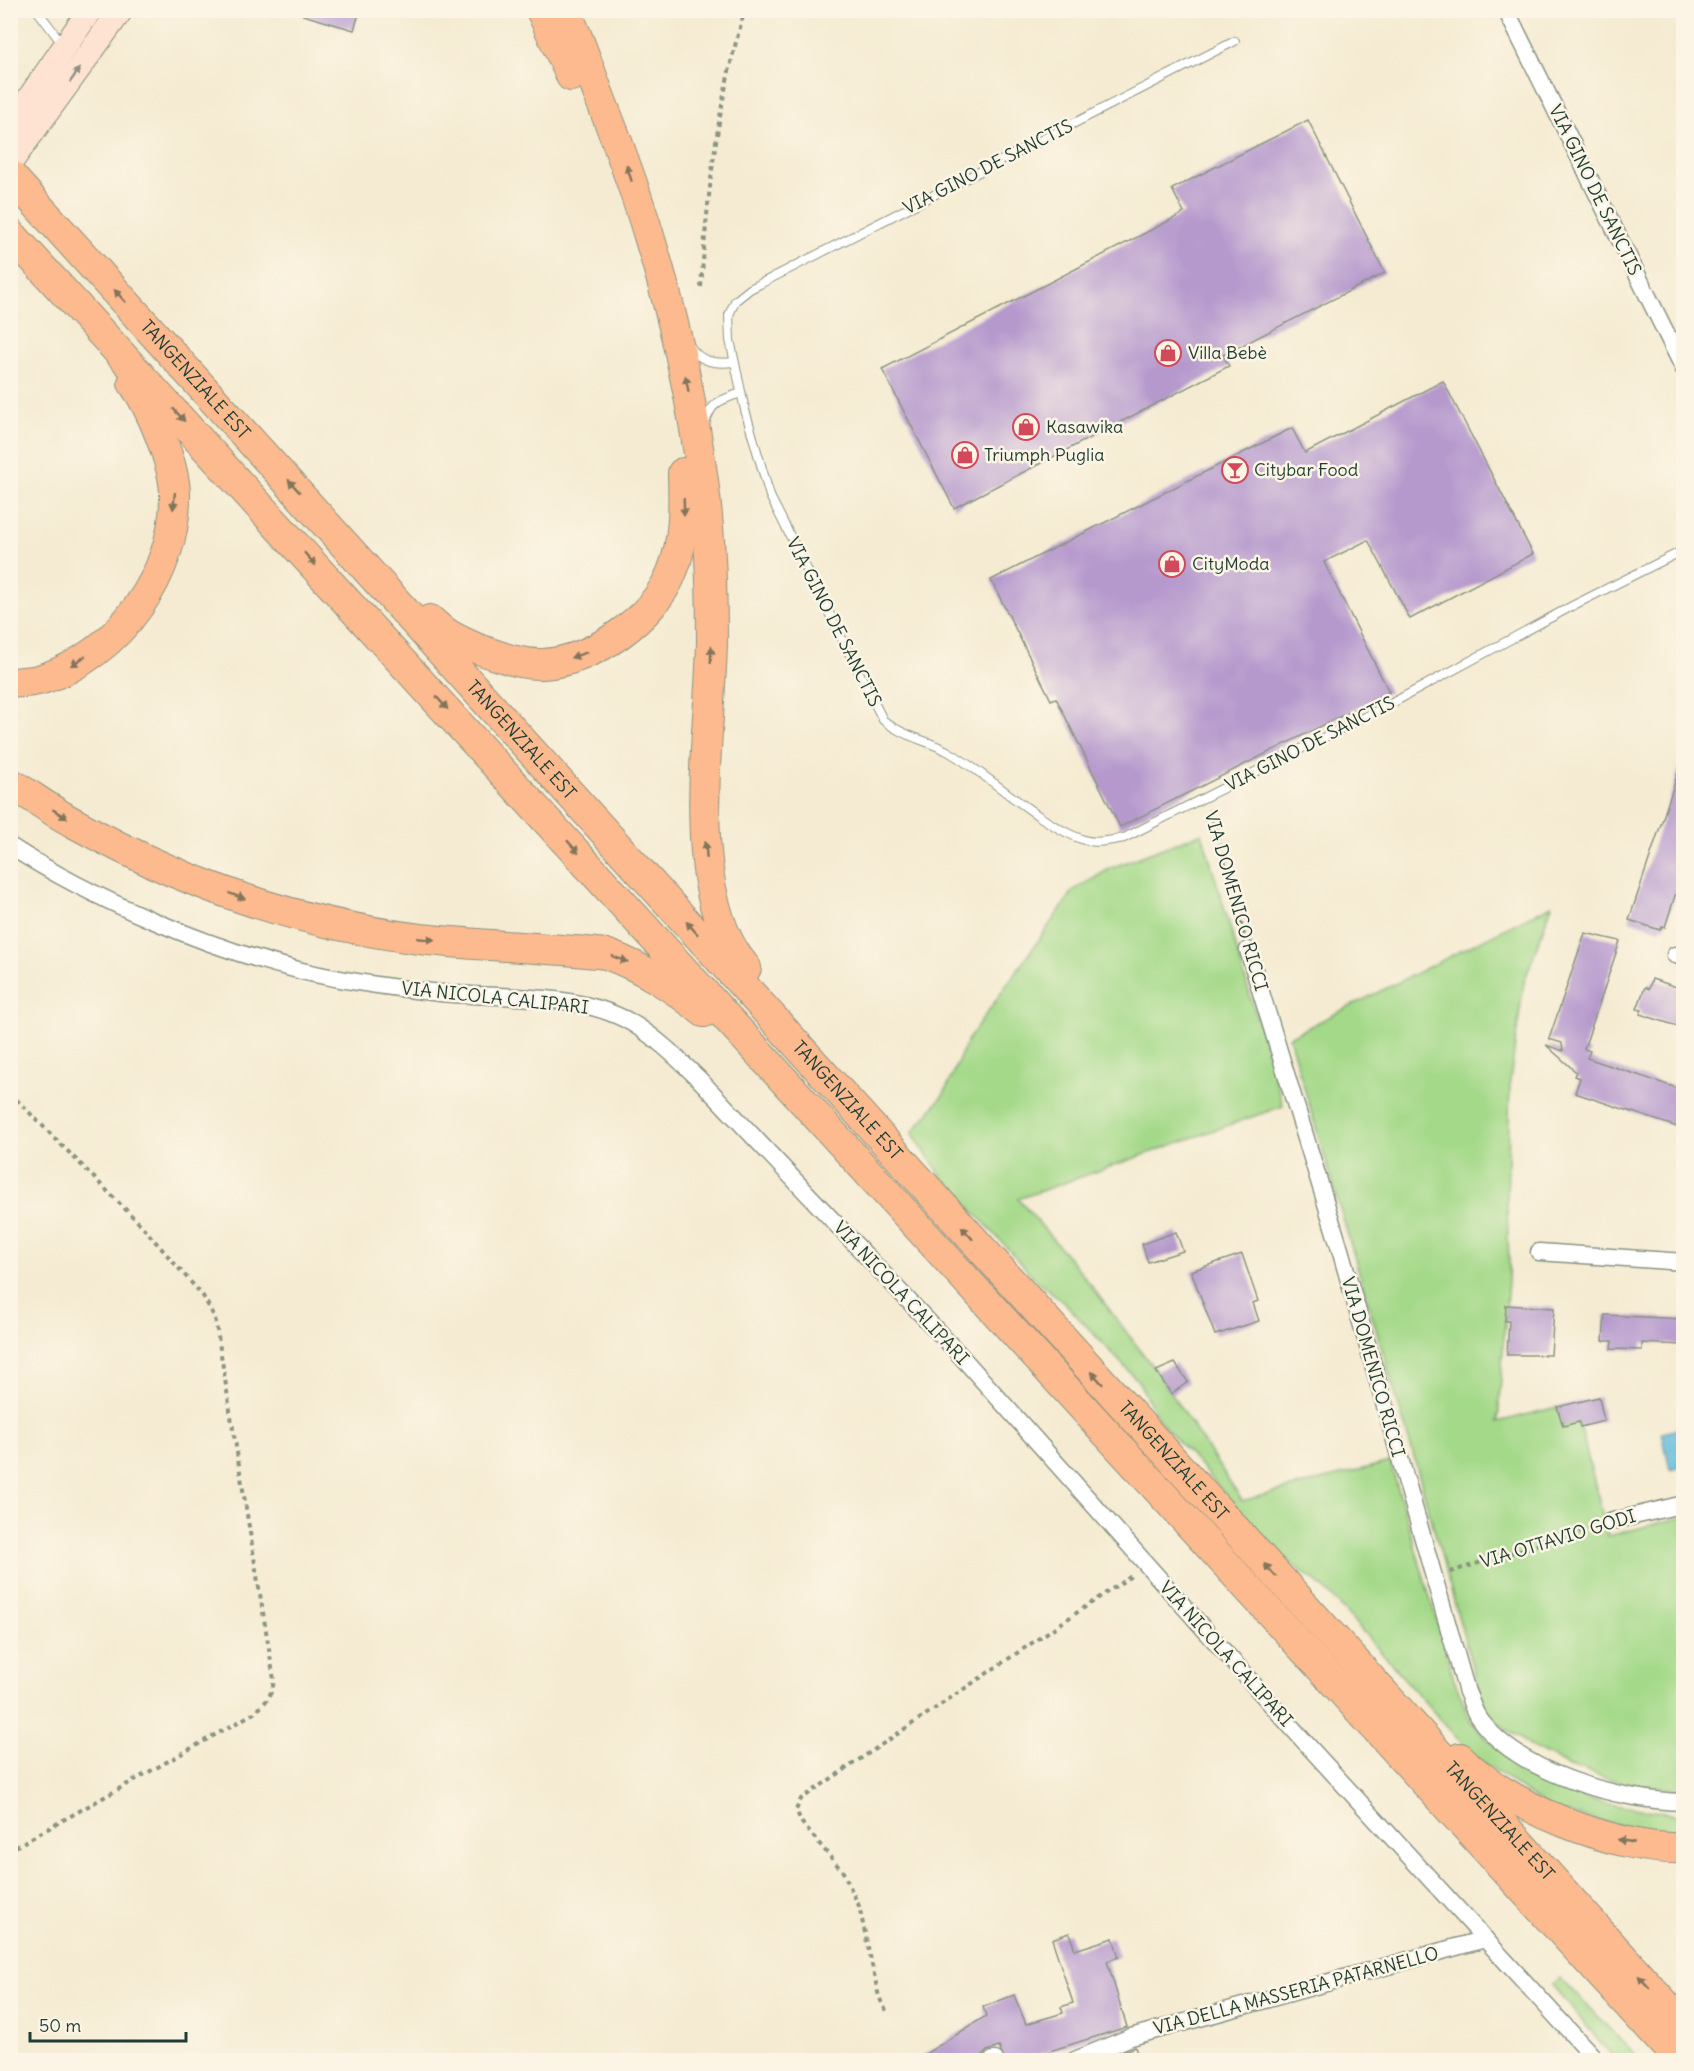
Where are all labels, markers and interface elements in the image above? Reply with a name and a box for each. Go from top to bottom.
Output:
one-way arrow [69,67,81,83]
street label: VIA GINO DE SANCTIS [1544,101,1647,279]
street label: VIA GINO DE SANCTIS [899,114,1076,219]
one-way arrow [624,164,633,182]
one-way arrow [113,288,127,303]
street label: TANGENZIALE EST [136,315,255,444]
shop icon: Villa Bebè [1153,338,1183,368]
place label: Villa Bebè [1188,341,1267,364]
one-way arrow [682,375,691,394]
one-way arrow [172,407,185,422]
shop icon: Kasawika [1011,412,1041,442]
place label: Kasawika [1046,415,1123,438]
shop icon: Triumph Puglia [950,440,980,470]
place label: Triumph Puglia [984,443,1104,466]
bar icon: Citybar Food [1220,455,1250,485]
place label: Citybar Food [1254,458,1359,481]
one-way arrow [287,479,301,494]
one-way arrow [169,492,179,511]
one-way arrow [680,498,689,517]
street label: VIA GINO DE SANCTIS [782,533,887,710]
shop icon: CityModa [1157,549,1187,579]
one-way arrow [303,551,316,566]
place label: CityModa [1192,552,1270,575]
one-way arrow [707,646,716,665]
one-way arrow [570,651,588,661]
one-way arrow [71,655,87,667]
street label: TANGENZIALE EST [462,675,581,804]
street label: VIA GINO DE SANCTIS [1221,691,1398,796]
one-way arrow [435,695,448,710]
one-way arrow [52,808,68,819]
street label: VIA DOMENICO RICCI [1200,808,1273,994]
one-way arrow [566,839,579,854]
one-way arrow [701,840,711,859]
one-way arrow [228,891,246,901]
one-way arrow [685,921,699,935]
one-way arrow [417,934,436,944]
one-way arrow [611,955,629,965]
street label: VIA NICOLA CALIPARI [400,976,590,1019]
street label: TANGENZIALE EST [788,1036,908,1164]
street label: VIA NICOLA CALIPARI [829,1216,974,1369]
one-way arrow [960,1227,974,1241]
street label: VIA DOMENICO RICCI [1337,1274,1410,1460]
one-way arrow [1091,1371,1104,1386]
street label: TANGENZIALE EST [1114,1396,1234,1525]
street label: VIA OTTAVIO GODI [1477,1504,1639,1573]
one-way arrow [1264,1563,1277,1578]
street label: VIA NICOLA CALIPARI [1155,1576,1298,1731]
street label: TANGENZIALE EST [1440,1756,1560,1885]
one-way arrow [1616,1836,1635,1845]
street label: VIA DELLA MASSERIA PATARNELLO [1151,1941,1441,2040]
one-way arrow [1637,1974,1651,1989]
scale bar [30,2005,186,2043]
text: 50 m [39,2014,81,2037]

